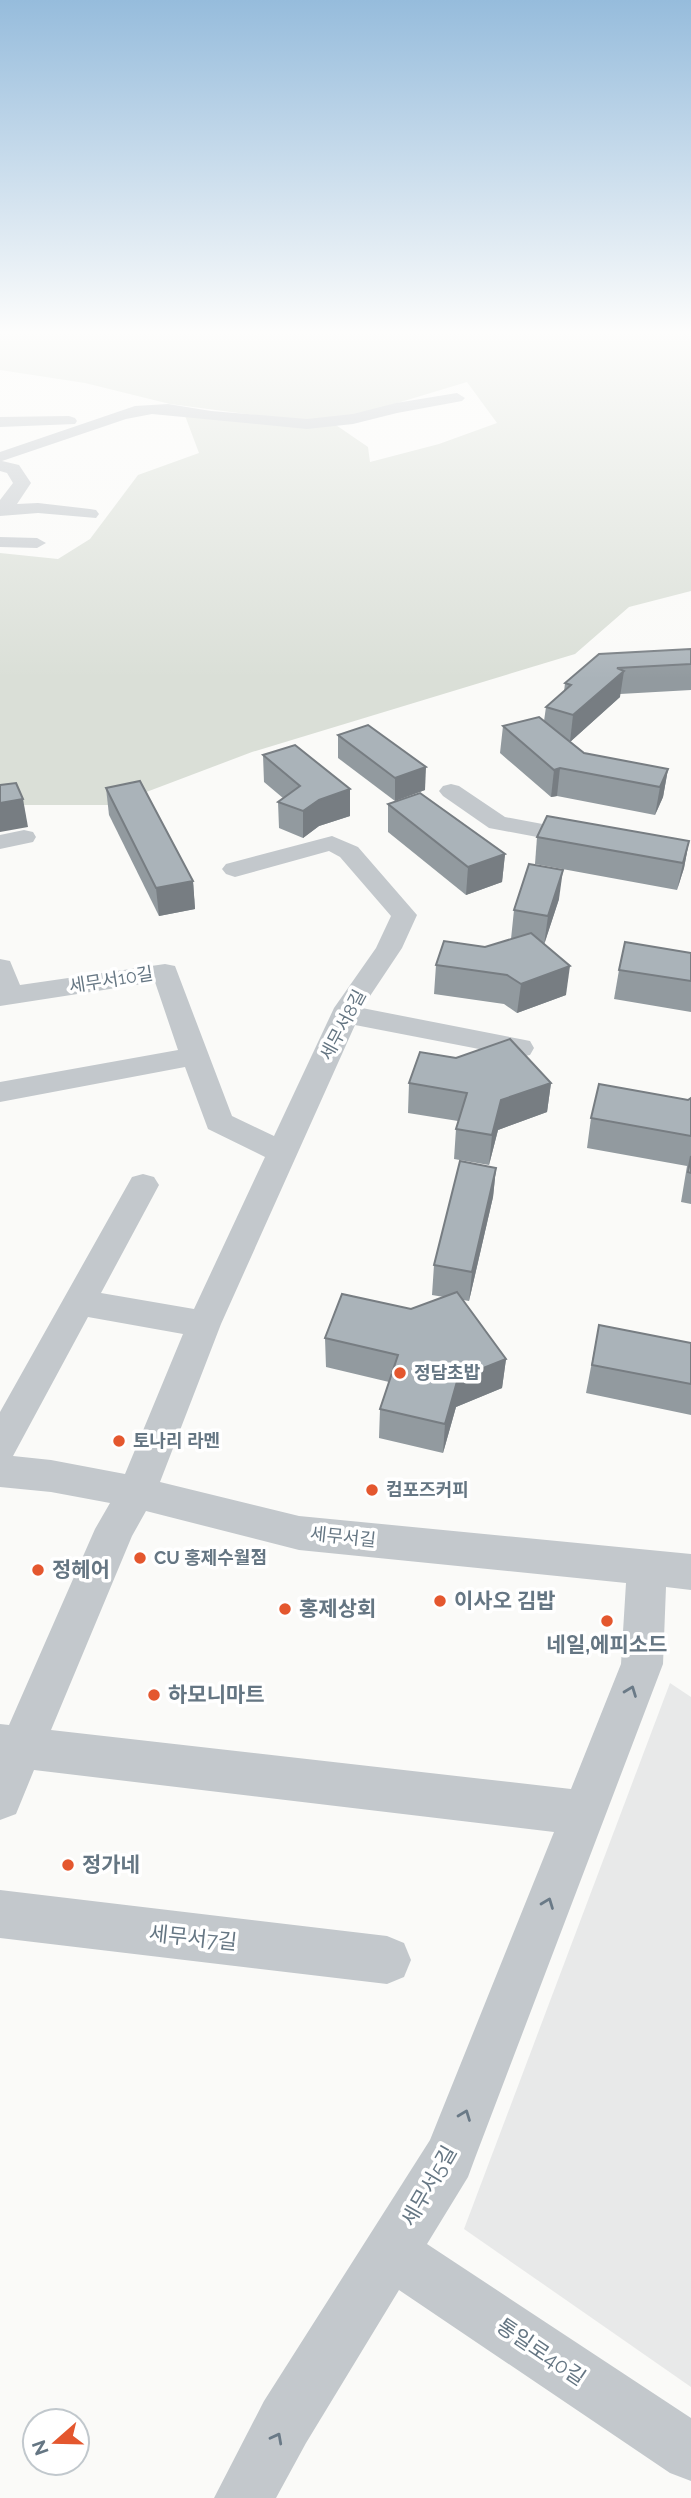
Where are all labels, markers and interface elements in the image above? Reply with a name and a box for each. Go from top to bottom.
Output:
street label: 세무서10길 [67,962,155,997]
street label: 세무서8길 [315,986,370,1064]
place label: 정담초밥 [414,1362,481,1383]
marker: 정담초밥 [392,1365,408,1381]
place label: 토나리 라멘 [133,1430,220,1451]
marker: 토나리 라멘 [111,1433,127,1449]
place label: 컴포즈커피 [386,1479,469,1500]
marker: 컴포즈커피 [364,1482,380,1498]
street label: 세무서길 [309,1523,377,1550]
place label: CU 홍제수월점 [154,1547,267,1568]
marker: CU 홍제수월점 [132,1550,148,1566]
place label: 정헤어 [52,1557,110,1582]
marker: 정헤어 [30,1562,46,1578]
place label: 이사오 김밥 [454,1588,556,1613]
marker: 이사오 김밥 [432,1593,448,1609]
place label: 홍제상회 [299,1596,376,1621]
marker: 홍제상회 [277,1601,293,1617]
marker: 네일,에피소드 [599,1613,615,1629]
place label: 네일,에피소드 [547,1632,667,1657]
place label: 하모니마트 [168,1682,265,1707]
one-way arrow [623,1686,637,1698]
marker: 하모니마트 [146,1687,162,1703]
place label: 정가네 [82,1852,140,1877]
marker: 정가네 [60,1857,76,1873]
one-way arrow [540,1898,554,1910]
street label: 세무서7길 [148,1920,238,1955]
one-way arrow [457,2110,471,2122]
street label: 세무서5길 [396,2141,462,2230]
street label: 통일로40길 [492,2313,590,2390]
north arrow [21,2407,91,2477]
one-way arrow [268,2433,282,2445]
text: N [27,2437,53,2458]

